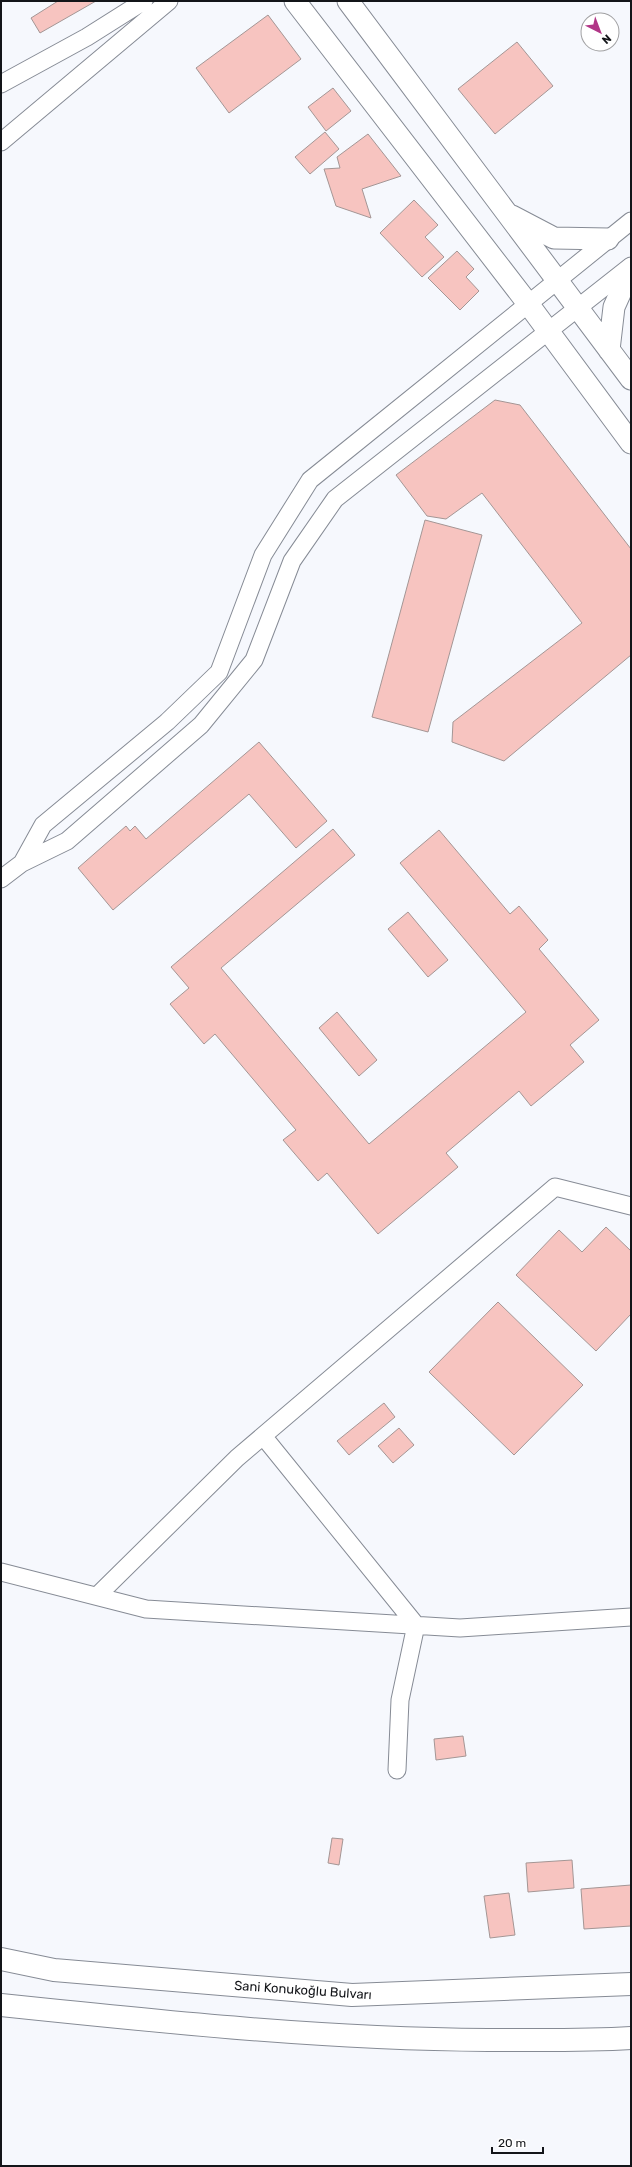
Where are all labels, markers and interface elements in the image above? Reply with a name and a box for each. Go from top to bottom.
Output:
north arrow [580,12,620,52]
text: N [599,32,614,47]
street label: Sani Konukoğlu Bulvarı [234,1978,372,2003]
scale bar [492,2129,543,2155]
text: 20 m [498,2136,526,2150]

